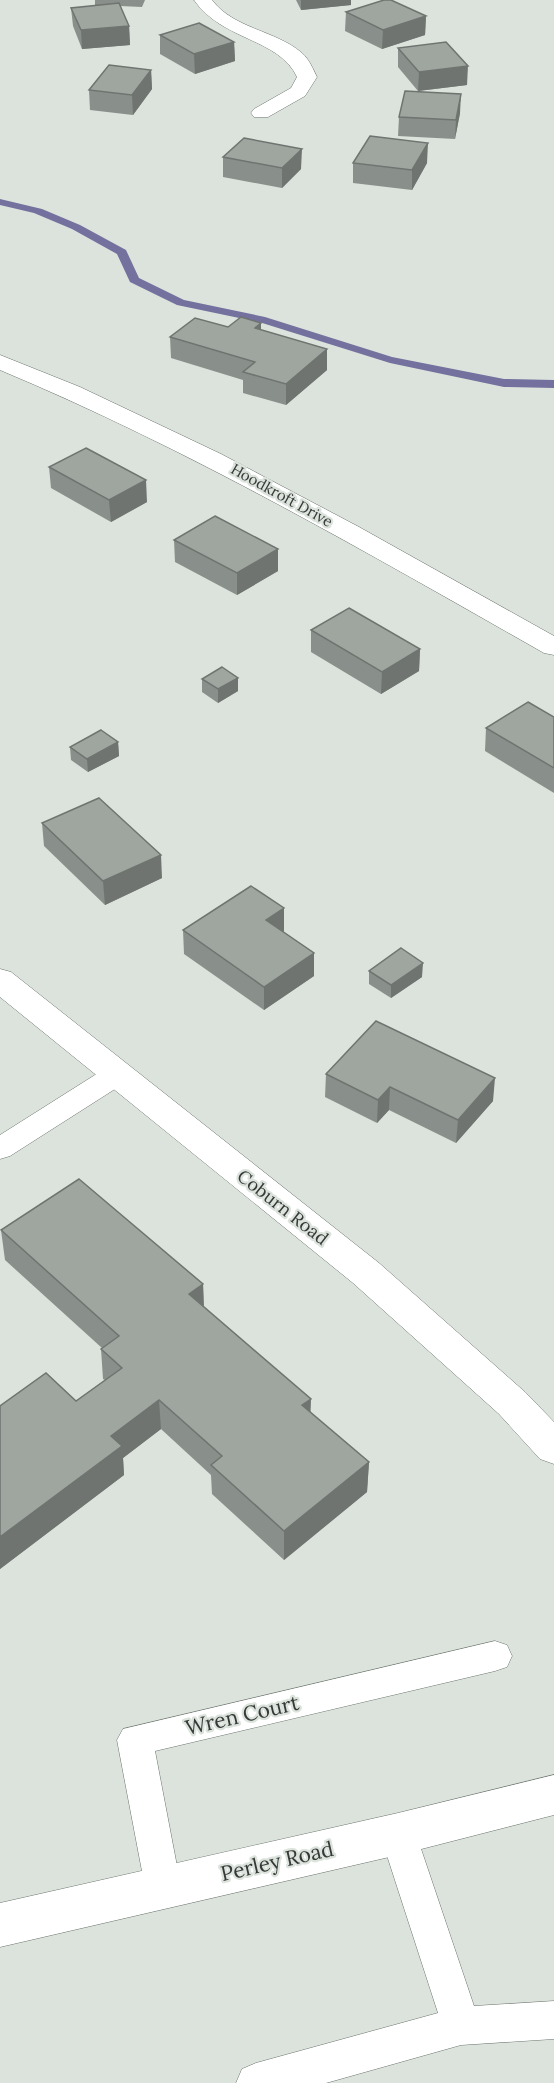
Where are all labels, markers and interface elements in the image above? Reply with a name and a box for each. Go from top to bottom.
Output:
street label: Hoodkroft Drive [228,459,336,531]
street label: Coburn Road [233,1164,333,1250]
street label: Wren Court [183,1689,302,1741]
street label: Perley Road [218,1835,336,1887]

